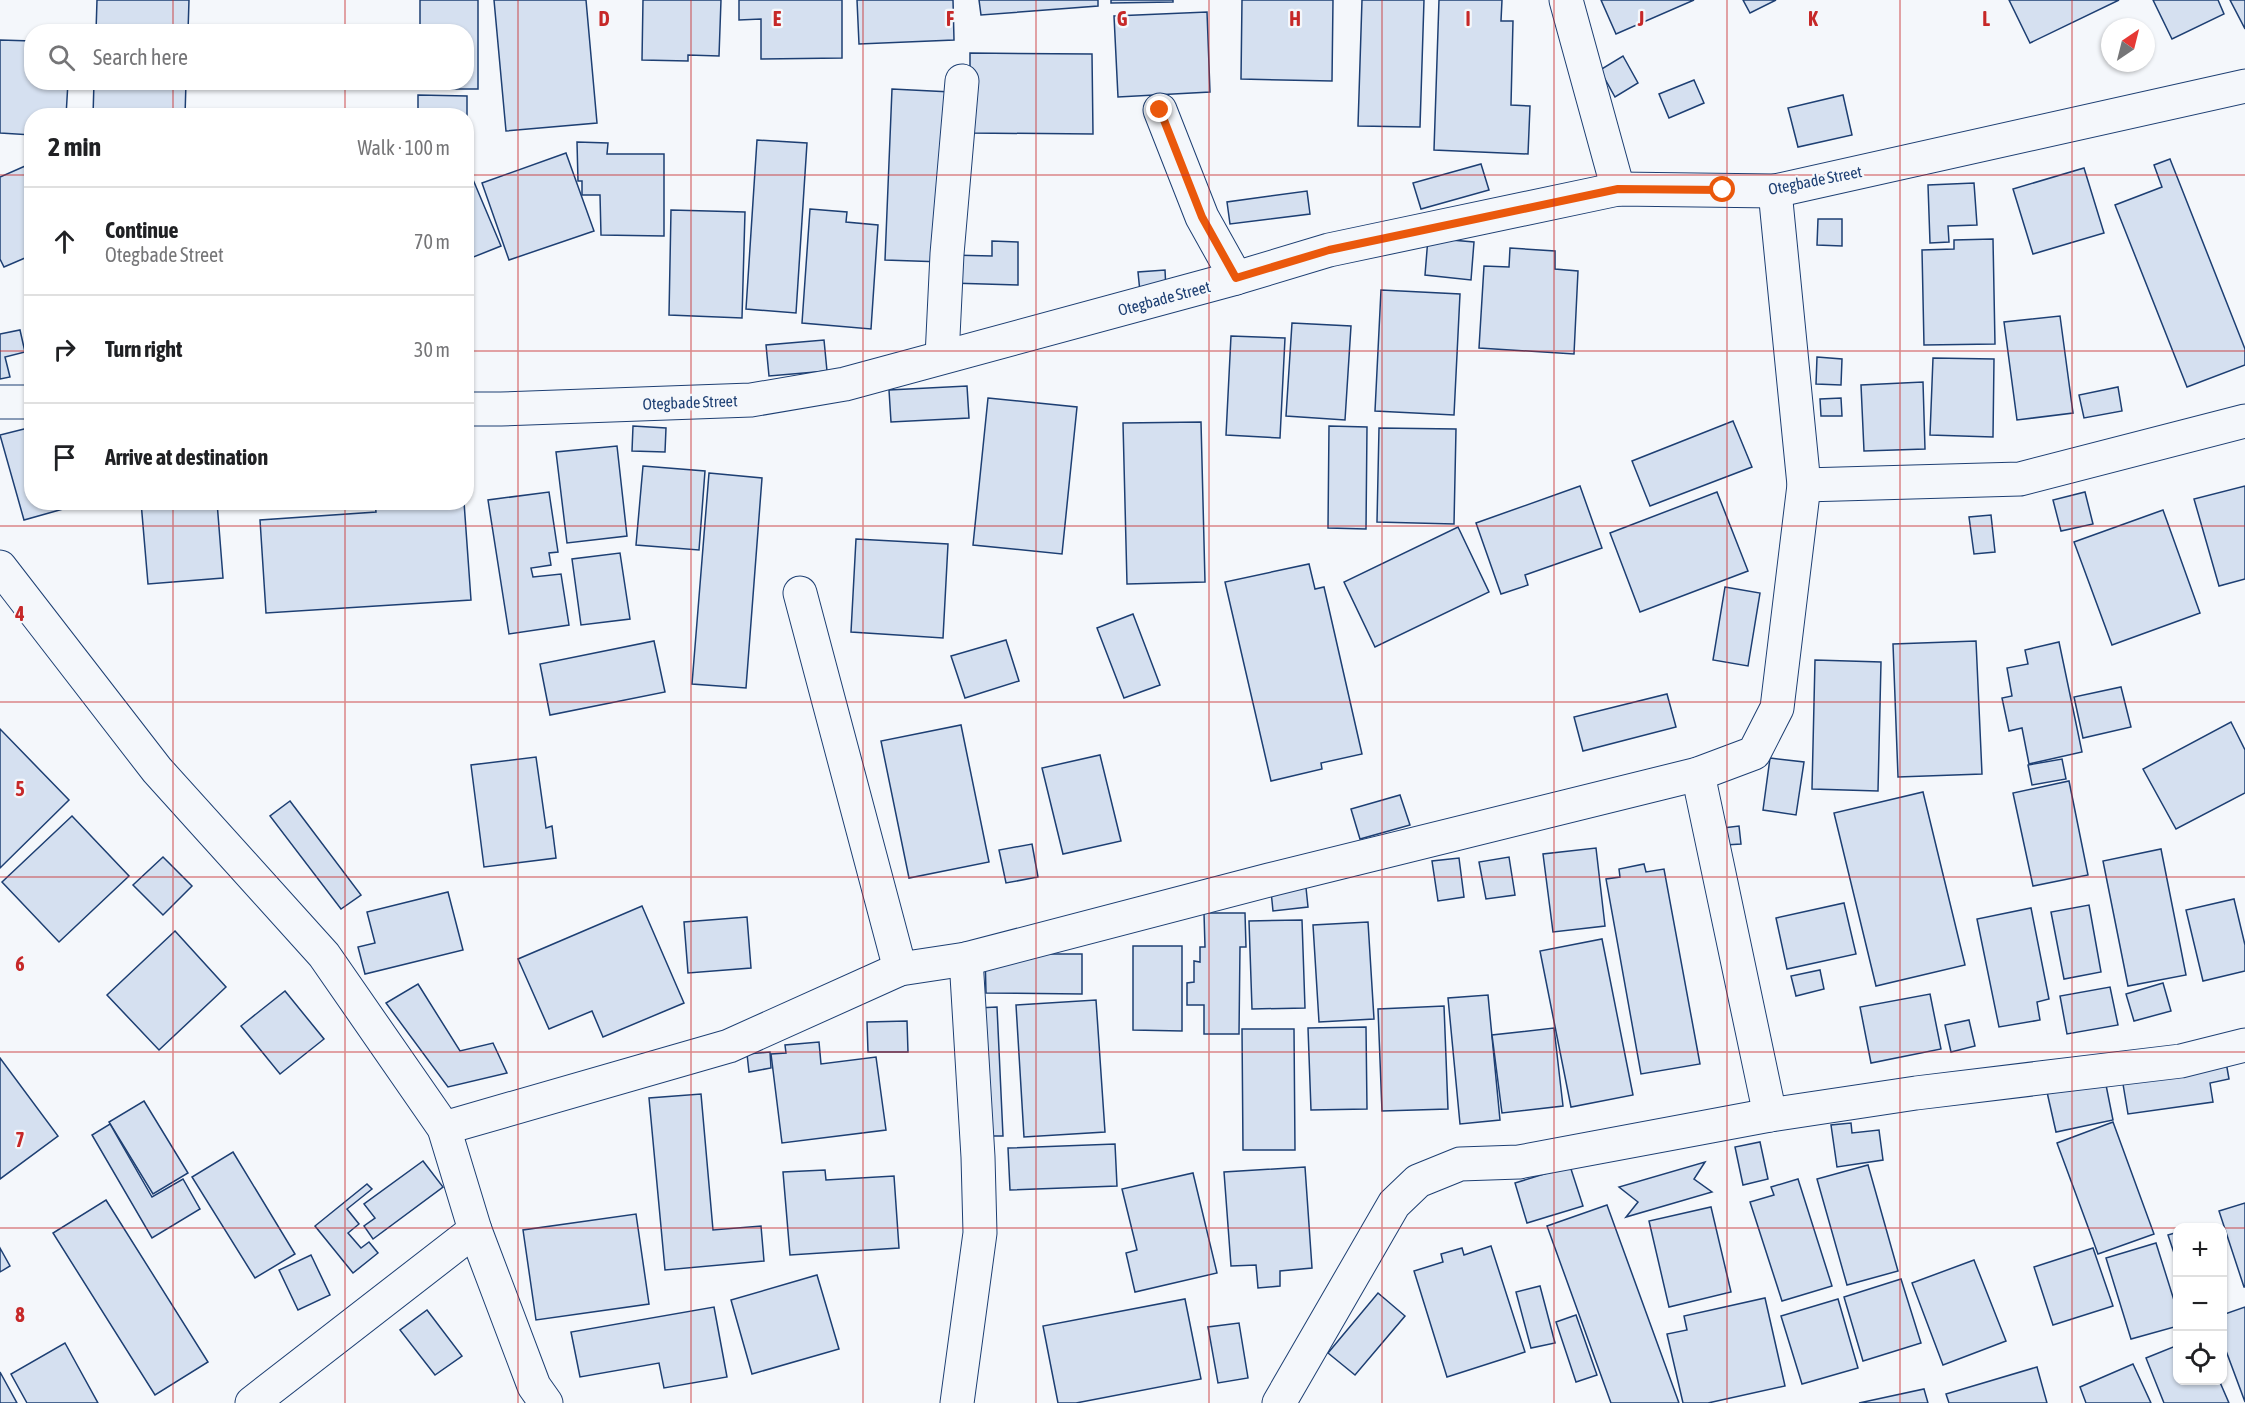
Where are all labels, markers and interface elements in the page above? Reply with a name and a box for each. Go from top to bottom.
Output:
text: D [598,7,610,30]
text: E [773,7,782,30]
text: F [946,7,954,30]
text: G [1117,7,1128,30]
text: H [1289,7,1301,30]
text: I [1465,7,1471,30]
text: J [1637,7,1644,30]
text: K [1808,7,1818,30]
text: L [1982,7,1990,30]
north arrow [2101,18,2155,72]
search box [24,24,474,90]
icon: search [45,41,78,74]
text: Search here [93,44,188,70]
route end [1146,96,1172,122]
text: 2 min [48,132,101,162]
text: Walk · 100 m [358,136,450,159]
street label: Otegbade Street [1767,162,1864,199]
route start [1709,176,1735,202]
text: Continue [105,217,179,243]
icon: ahead [48,225,81,258]
text: 70 m [414,230,450,253]
text: Otegbade Street [105,243,224,266]
street label: Otegbade Street [1116,277,1213,320]
icon: right [48,333,81,366]
text: Turn right [105,336,182,362]
text: 30 m [414,338,450,361]
street label: Otegbade Street [642,391,738,414]
icon: arrive [48,441,81,474]
text: Arrive at destination [105,444,268,470]
text: 4 [14,602,25,625]
text: 5 [15,777,25,800]
text: 6 [15,952,25,975]
text: 7 [15,1128,25,1151]
map controls [2173,1223,2227,1385]
button: + [2173,1223,2227,1277]
button: − [2173,1277,2227,1331]
text: 8 [15,1303,25,1326]
button: locate [2173,1331,2227,1385]

